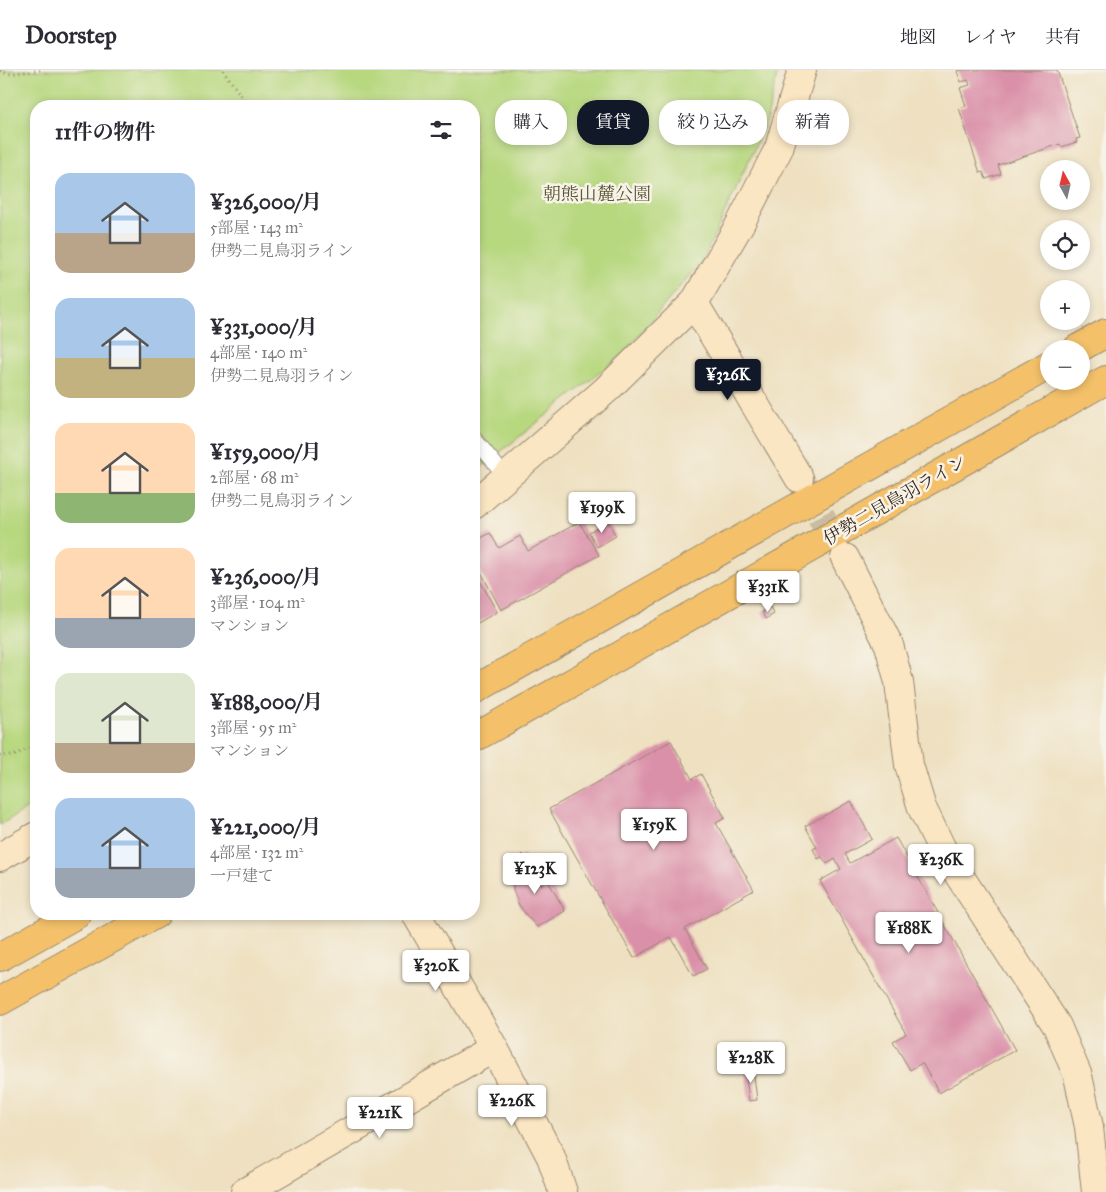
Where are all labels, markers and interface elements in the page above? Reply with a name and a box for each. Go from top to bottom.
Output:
text: Doorstep [25,20,117,50]
text: 地図 [900,26,936,48]
text: レイヤ [964,26,1017,48]
text: 共有 [1045,26,1081,48]
chip: 購入 [495,100,567,145]
chip: 賃貸 [577,100,649,145]
chip: 絞り込み [659,100,767,145]
chip: 新着 [777,100,849,145]
icon: filters [427,116,455,144]
text: 11件の物件 [55,119,156,145]
north arrow [1040,160,1090,210]
map controls [1040,160,1090,390]
park label: 朝熊山麓公園 [543,183,651,205]
text: ¥326,000/月 [210,189,322,215]
icon: home [95,193,155,253]
text: 5部屋 · 143 m² [210,218,303,237]
button: locate [1040,220,1090,270]
text: 伊勢二見鳥羽ライン [210,241,354,260]
button: + [1040,280,1090,330]
text: ¥331,000/月 [210,314,318,340]
icon: home [95,318,155,378]
button: − [1040,340,1090,390]
text: 4部屋 · 140 m² [210,343,307,362]
pin: ¥326K [693,358,763,401]
text: ¥326K [706,365,750,384]
text: 伊勢二見鳥羽ライン [210,366,354,385]
text: ¥159,000/月 [210,439,322,465]
icon: home [95,443,155,503]
street label: 伊勢二見鳥羽ライン [820,450,970,550]
text: 2部屋 · 68 m² [210,468,299,487]
text: 伊勢二見鳥羽ライン [210,491,354,510]
pin: ¥199K [567,492,637,534]
text: ¥199K [579,498,625,517]
text: ¥236,000/月 [210,564,322,590]
icon: home [95,568,155,628]
pin: ¥331K [733,570,803,613]
text: ¥331K [748,577,788,596]
text: 3部屋 · 104 m² [210,593,305,612]
text: マンション [210,616,289,635]
text: ¥188,000/月 [210,689,323,715]
icon: home [95,693,155,753]
text: 3部屋 · 95 m² [210,718,296,737]
text: マンション [210,741,289,760]
pin: ¥159K [619,808,689,851]
text: ¥221,000/月 [210,814,321,840]
text: ¥159K [632,815,676,834]
icon: home [95,818,155,878]
text: 4部屋 · 132 m² [210,843,303,862]
pin: ¥236K [906,844,976,886]
text: ¥236K [919,850,963,869]
pin: ¥123K [500,852,570,895]
text: ¥123K [514,859,556,878]
text: 一戸建て [210,866,274,885]
pin: ¥188K [874,912,944,954]
text: ¥188K [886,918,932,937]
pin: ¥320K [401,950,471,992]
text: ¥320K [413,956,459,975]
pin: ¥228K [716,1042,786,1084]
text: ¥228K [728,1048,774,1067]
pin: ¥226K [477,1084,547,1127]
text: ¥226K [489,1091,535,1110]
pin: ¥221K [345,1096,415,1139]
text: ¥221K [358,1103,402,1122]

